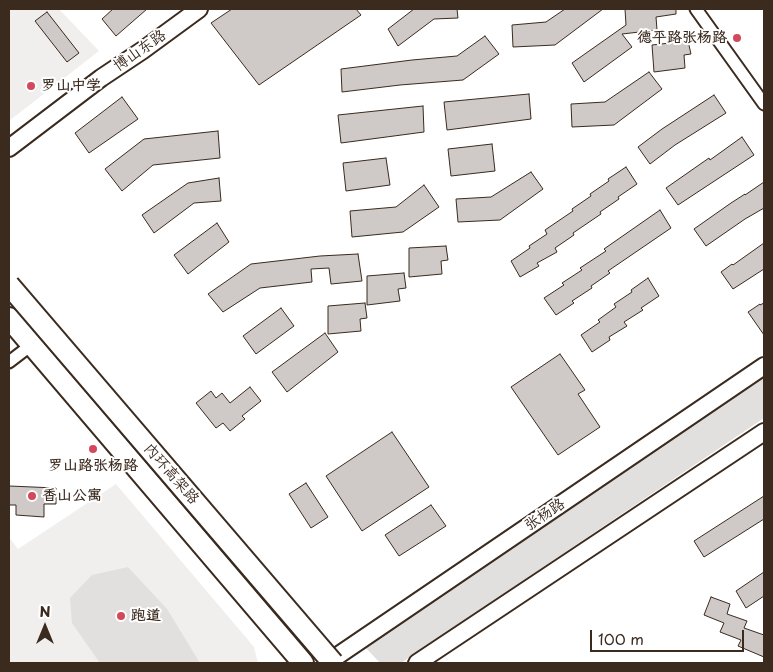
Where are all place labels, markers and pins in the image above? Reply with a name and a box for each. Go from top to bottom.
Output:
place label: 德平路张杨路 [637,29,727,47]
marker: 德平路张杨路 [731,32,743,44]
place label: 罗山中学 [41,77,101,95]
marker: 罗山中学 [25,80,37,92]
marker: 罗山路张杨路 [87,443,99,455]
place label: 罗山路张杨路 [48,457,138,475]
place label: 香山公寓 [42,487,102,505]
marker: 香山公寓 [26,490,38,502]
place label: 跑道 [131,607,161,625]
marker: 跑道 [115,610,127,622]

